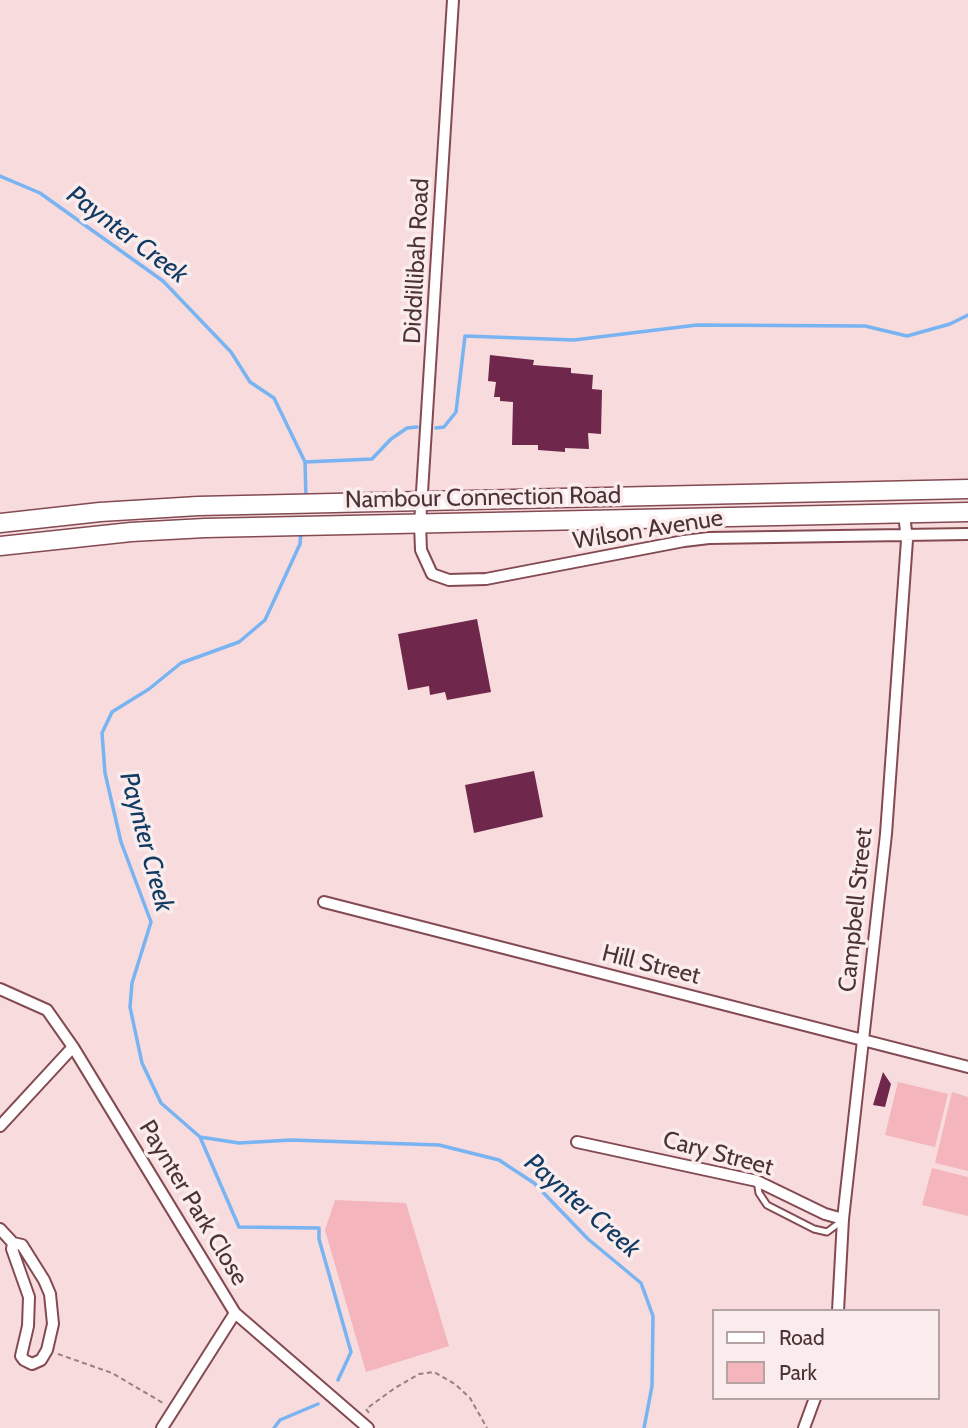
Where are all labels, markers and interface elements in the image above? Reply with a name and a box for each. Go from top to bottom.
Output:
street label: Diddillibah Road [398,177,436,345]
water label: Paynter Creek [60,179,194,291]
street label: Nambour Connection Road [345,481,621,515]
street label: Wilson Avenue [571,504,725,556]
water label: Paynter Creek [112,769,180,915]
street label: Campbell Street [833,827,879,993]
street label: Hill Street [599,939,703,991]
street label: Paynter Park Close [132,1115,254,1291]
street label: Cary Street [660,1125,776,1183]
water label: Paynter Creek [518,1147,646,1265]
legend [712,1309,940,1400]
text: Road [779,1325,825,1350]
text: Park [779,1360,817,1385]

